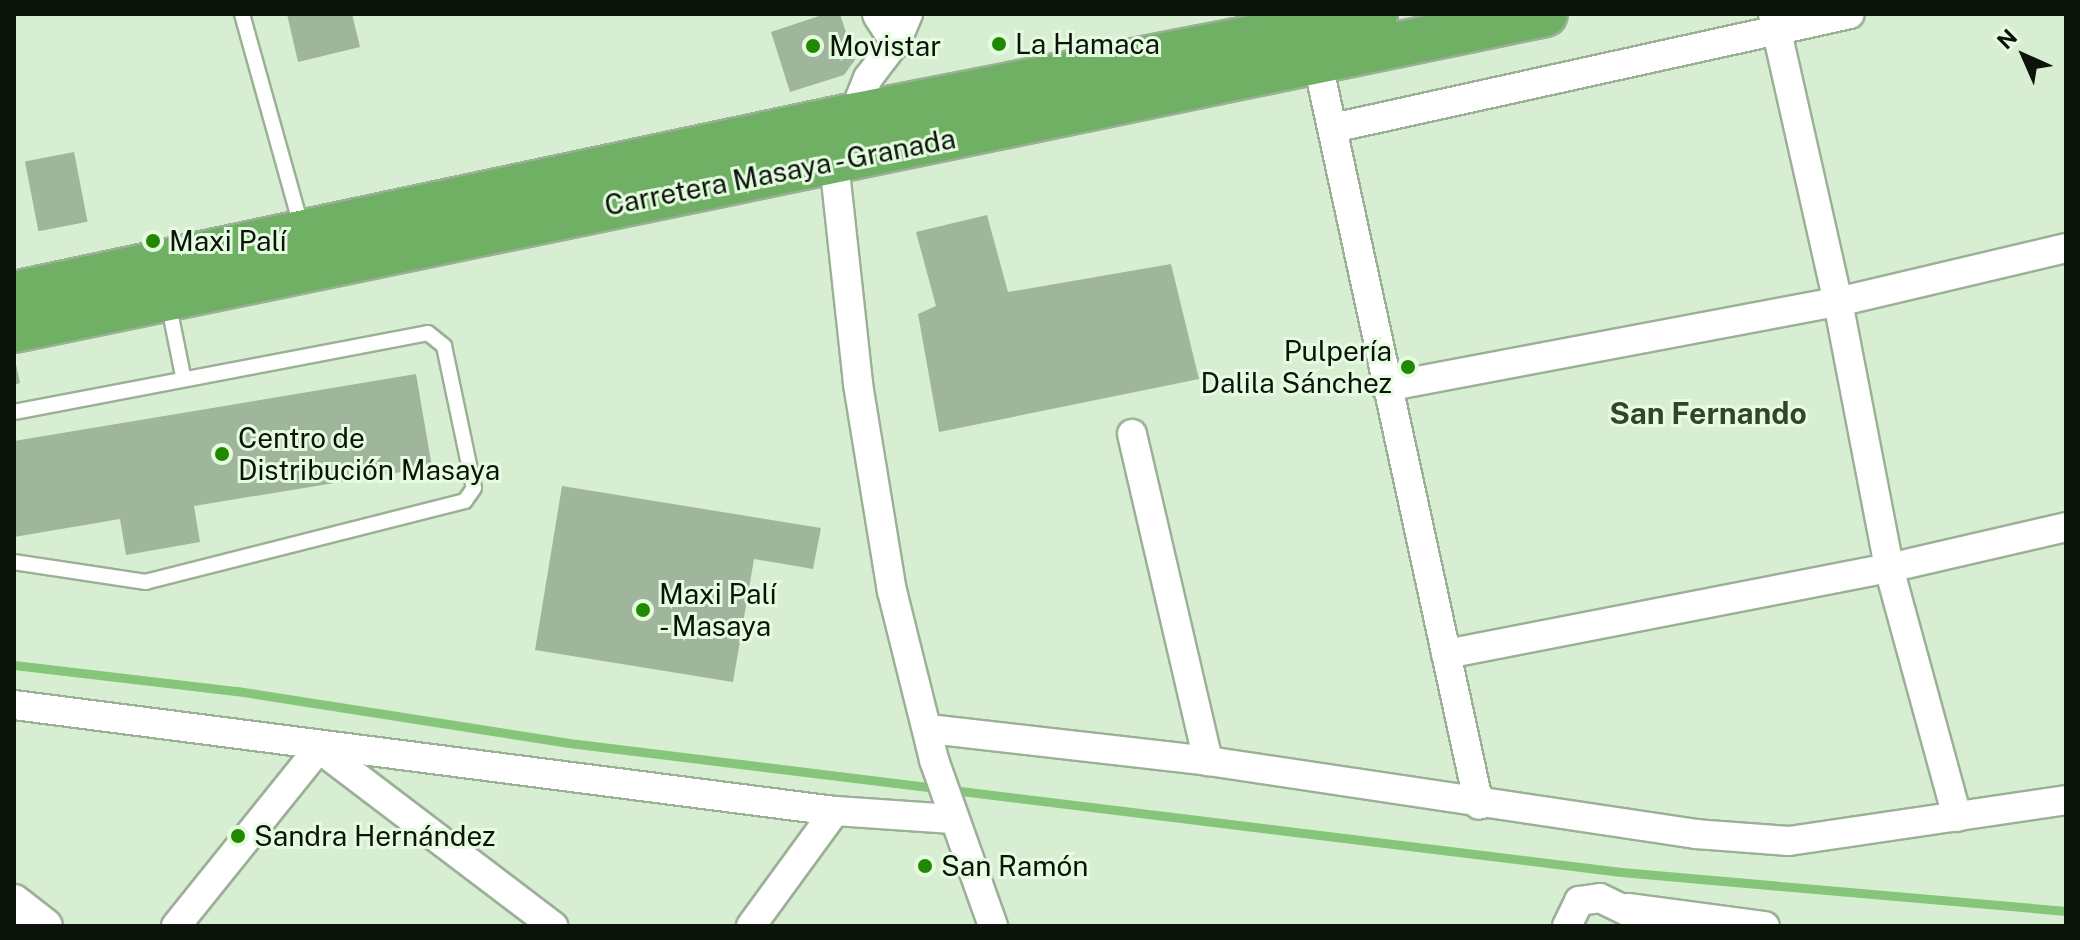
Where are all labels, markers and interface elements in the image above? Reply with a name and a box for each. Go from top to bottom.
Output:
north arrow [1984,16,2064,96]
text: N [1992,24,2022,54]
place label: La Hamaca [1015,27,1160,61]
place label: Movistar [829,29,941,63]
marker: La Hamaca [990,35,1008,53]
marker: Movistar [804,37,822,55]
street label: Carretera Masaya - Granada [598,121,962,223]
place label: Maxi Palí [169,224,287,258]
marker: Maxi Palí [144,232,162,250]
place label: Pulpería Dalila Sánchez [1201,334,1392,400]
marker: Pulpería Dalila Sánchez [1399,358,1417,376]
district label: San Fernando [1609,395,1807,431]
place label: Centro de Distribución Masaya [238,421,500,487]
marker: Centro de Distribución Masaya [213,445,231,463]
place label: Maxi Palí - Masaya [659,577,777,643]
marker: Maxi Palí - Masaya [634,601,652,619]
place label: Sandra Hernández [254,819,495,853]
marker: Sandra Hernández [229,827,247,845]
place label: San Ramón [941,849,1088,883]
marker: San Ramón [916,857,934,875]

